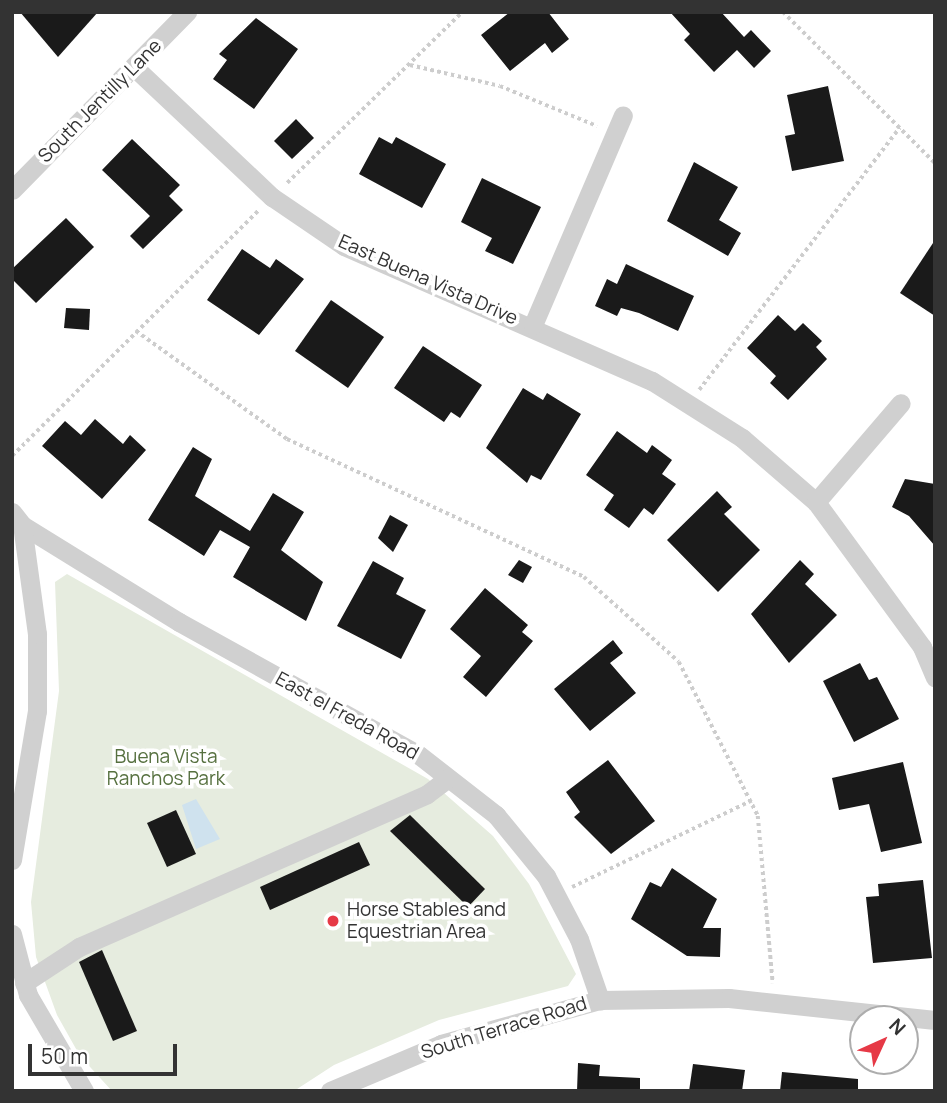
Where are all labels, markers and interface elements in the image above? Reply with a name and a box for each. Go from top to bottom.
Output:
street label: South Jentilly Lane [34,35,166,167]
street label: East Buena Vista Drive [335,230,521,330]
street label: East el Freda Road [271,667,423,765]
park label: Buena Vista Ranchos Park [107,746,225,790]
place label: Horse Stables and Equestrian Area [347,899,506,943]
marker: Horse Stables and Equestrian Area [325,913,341,929]
street label: South Terrace Road [418,992,590,1064]
north arrow [849,1005,919,1075]
text: N [883,1013,911,1041]
scale bar [32,1030,180,1074]
text: 50 m [41,1042,88,1070]

